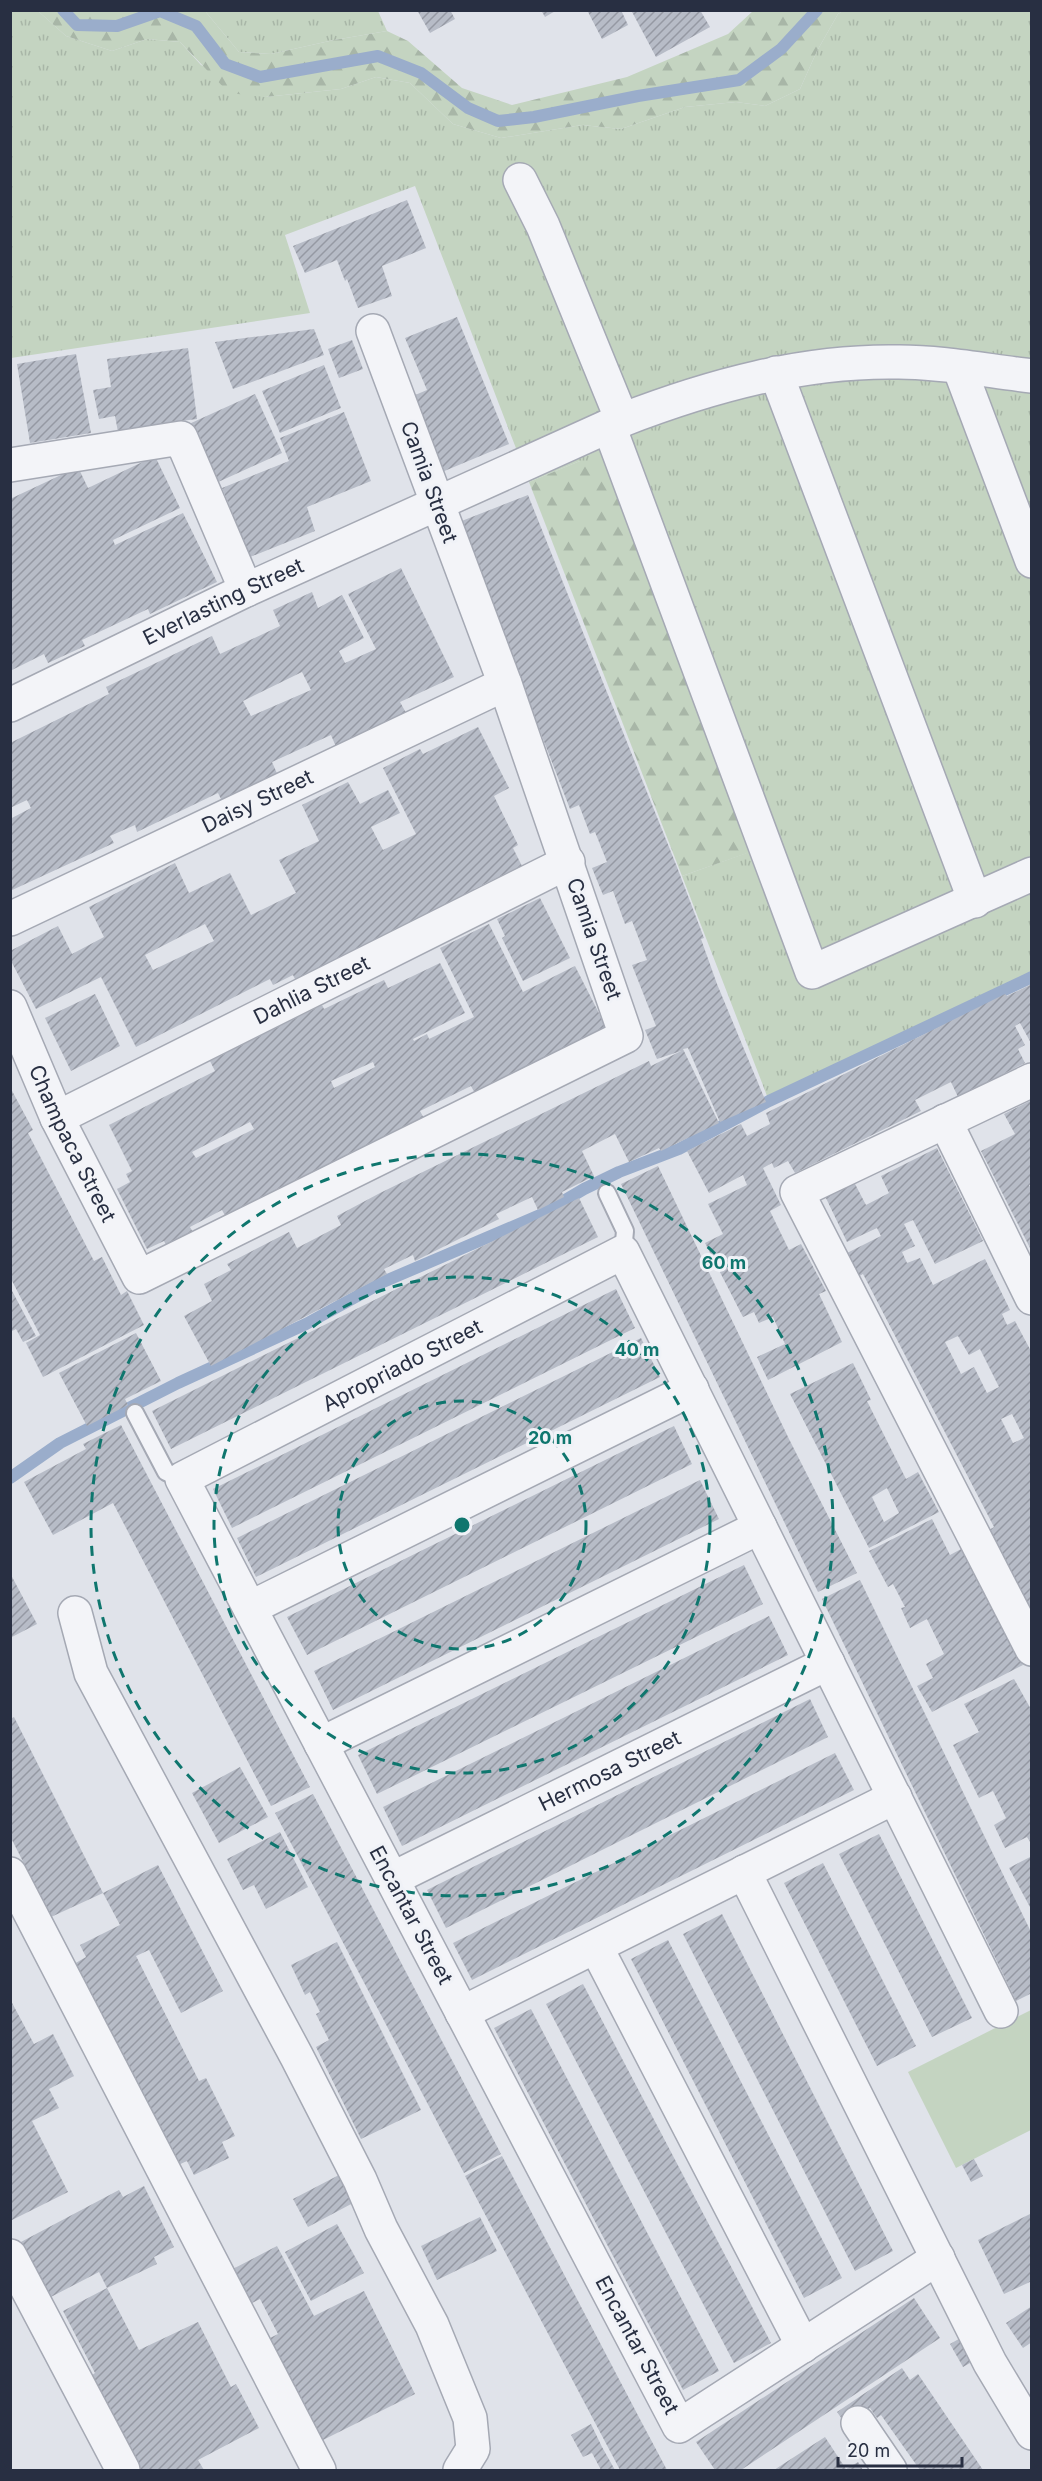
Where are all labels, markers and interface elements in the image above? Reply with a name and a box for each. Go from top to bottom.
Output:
street label: Camia Street [396,418,463,546]
street label: Everlasting Street [139,553,308,650]
street label: Daisy Street [198,764,317,838]
street label: Camia Street [562,874,627,1003]
street label: Dahlia Street [249,950,374,1029]
street label: Champaca Street [24,1061,122,1226]
text: 60 m [702,1252,746,1273]
street label: Apropriado Street [318,1314,486,1417]
text: 40 m [615,1339,660,1360]
text: 20 m [528,1427,572,1448]
centre of rings [452,1515,472,1535]
street label: Hermosa Street [534,1725,685,1816]
street label: Encantar Street [364,1841,459,1988]
street label: Encantar Street [590,2271,685,2418]
scale bar [838,2430,962,2468]
text: 20 m [847,2440,890,2461]

